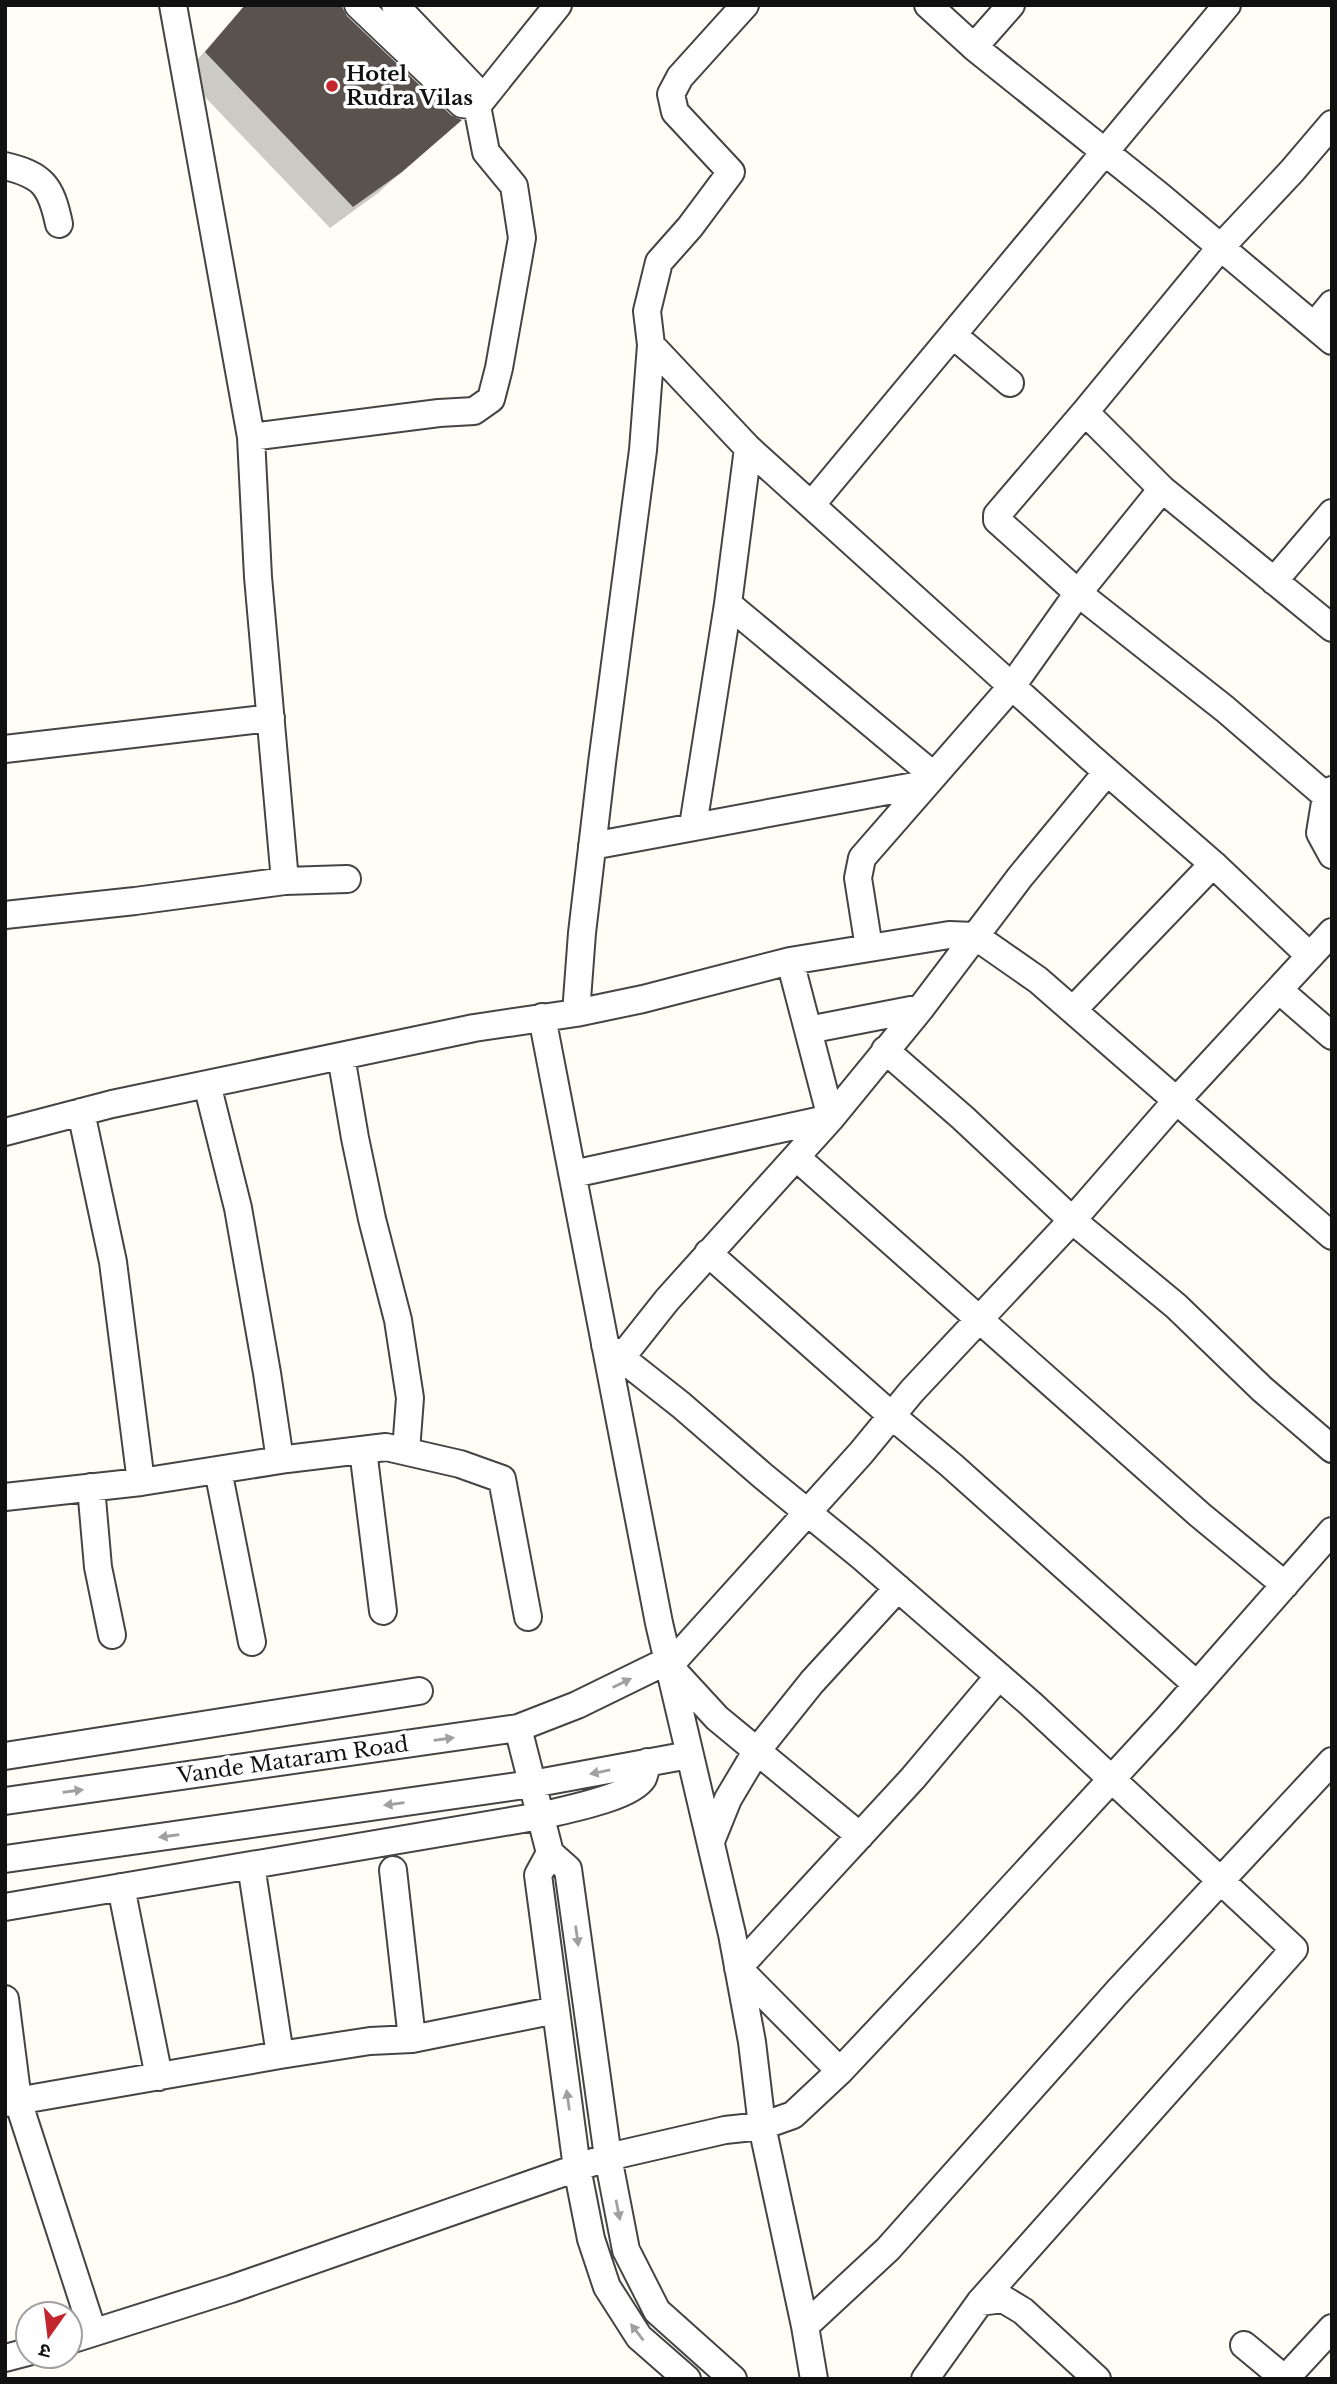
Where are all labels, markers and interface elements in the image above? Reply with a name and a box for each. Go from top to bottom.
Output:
place label: Hotel Rudra Vilas [346,61,473,111]
marker: Hotel Rudra Vilas [324,78,340,94]
one-way arrow [612,1677,632,1688]
street label: Vande Mataram Road [175,1731,410,1789]
one-way arrow [433,1733,455,1744]
one-way arrow [589,1766,611,1777]
one-way arrow [62,1786,84,1797]
one-way arrow [383,1798,405,1809]
one-way arrow [157,1830,179,1841]
one-way arrow [572,1925,583,1947]
one-way arrow [562,2089,573,2111]
one-way arrow [613,2199,624,2221]
north arrow [14,2300,84,2370]
one-way arrow [630,2324,645,2342]
text: उ [36,2338,53,2364]

